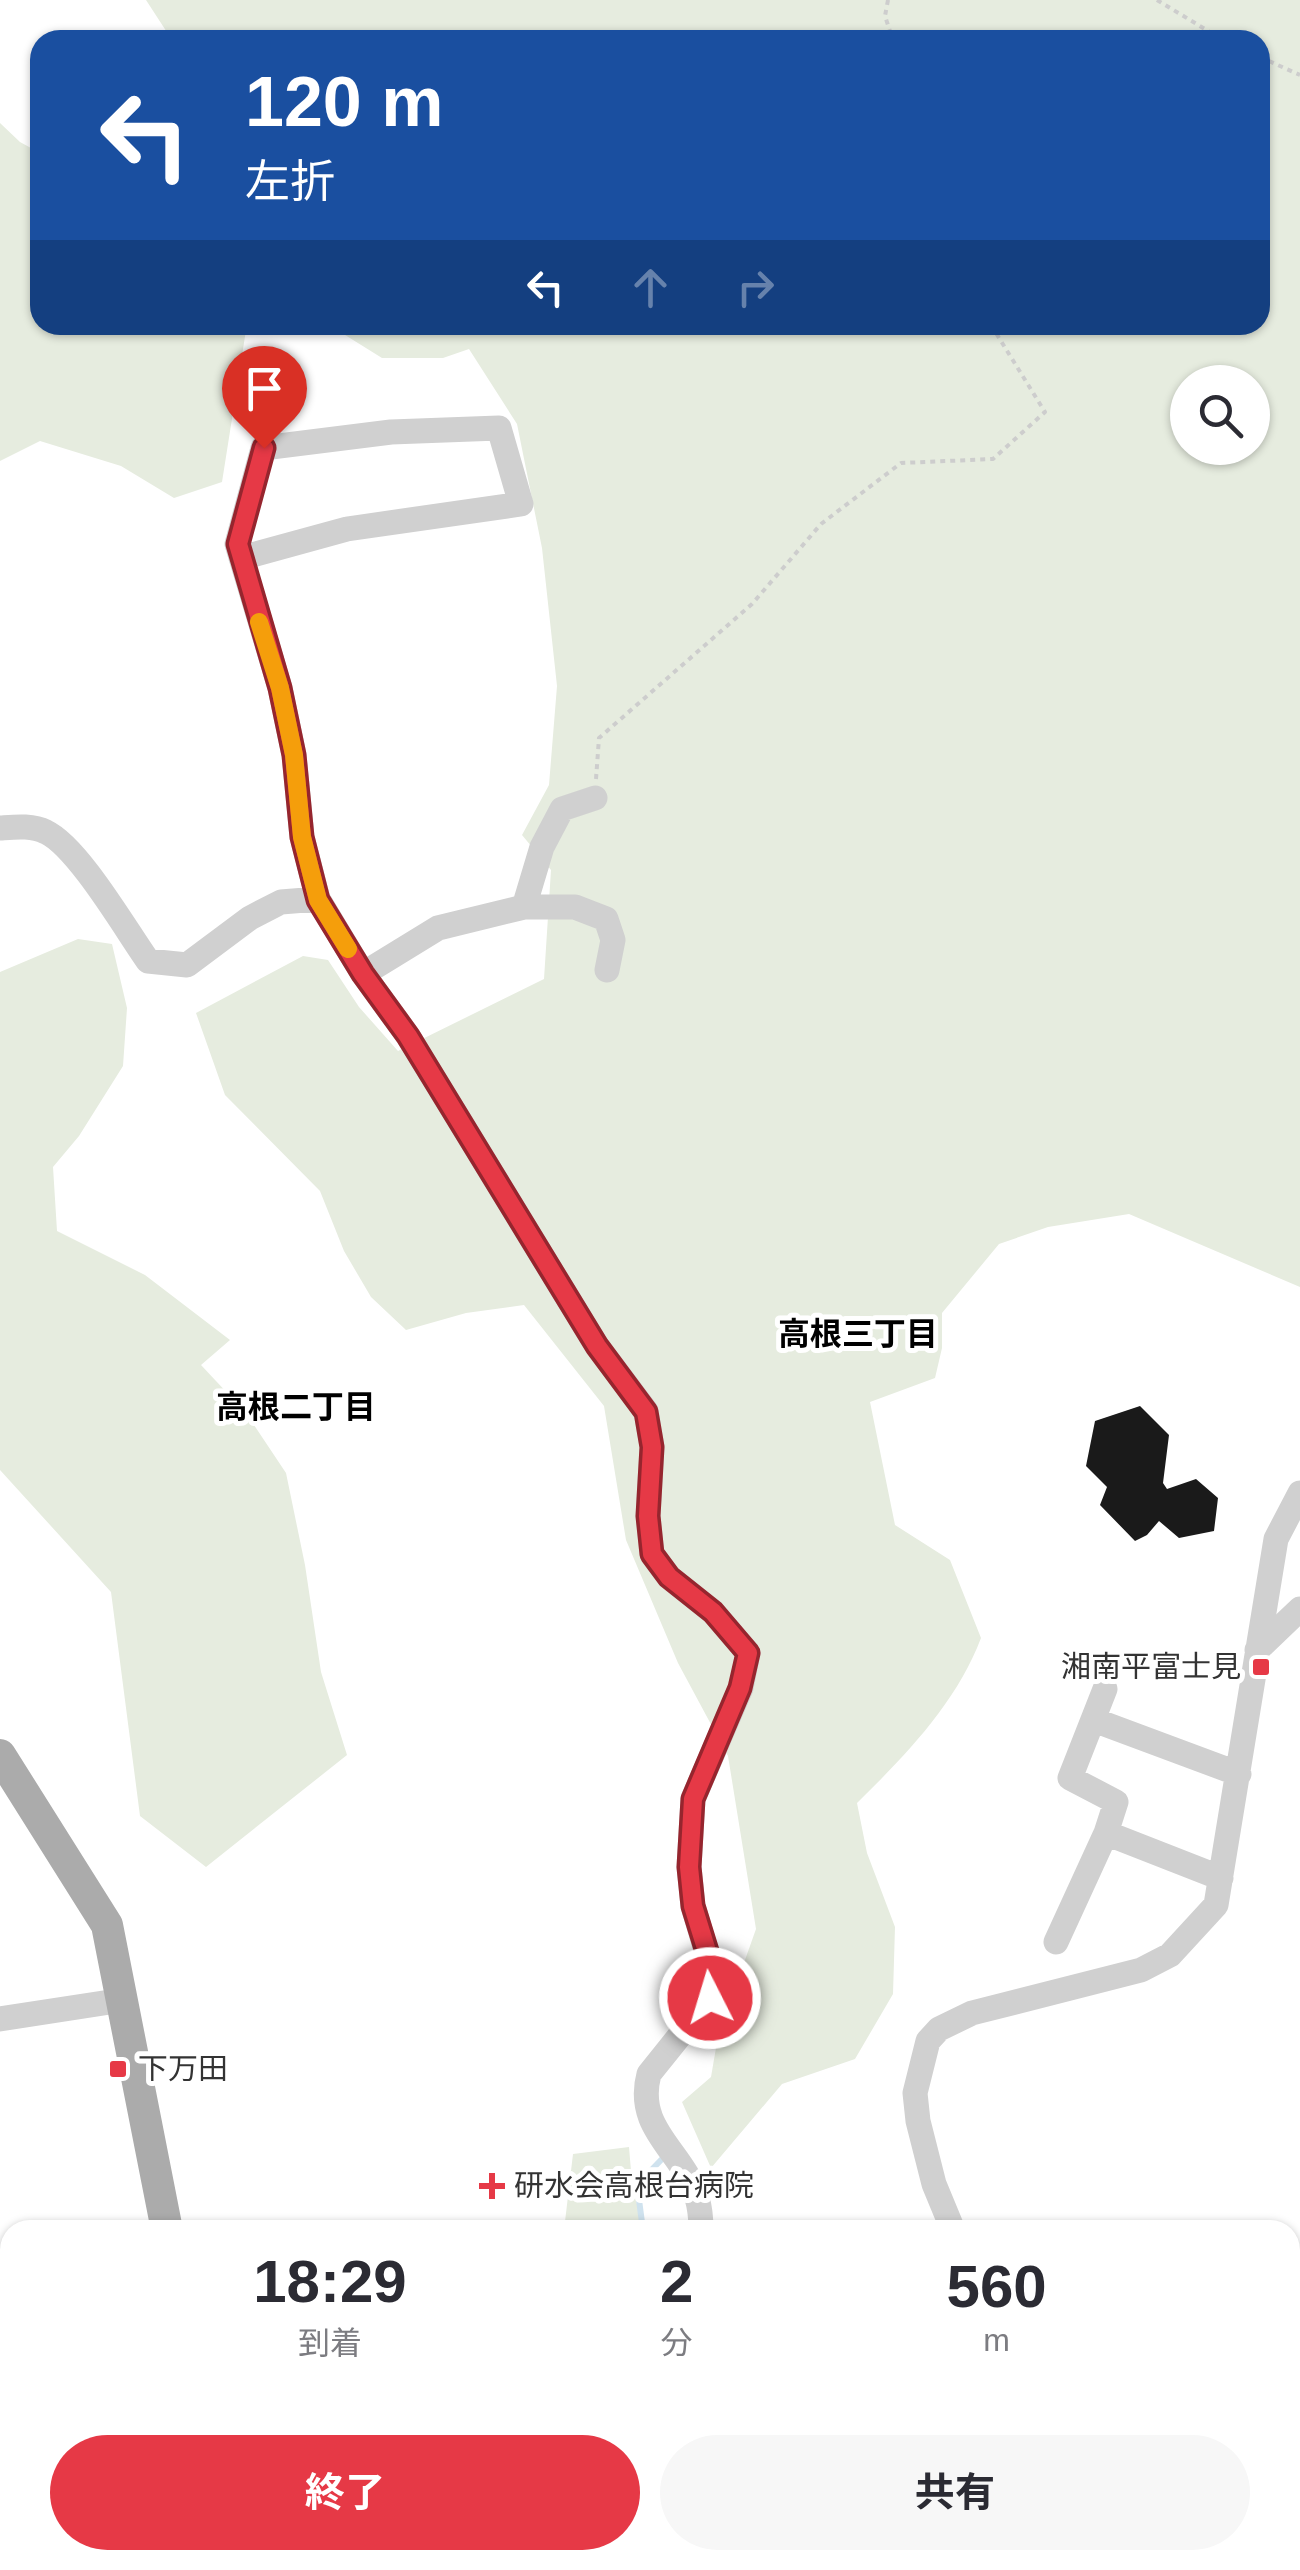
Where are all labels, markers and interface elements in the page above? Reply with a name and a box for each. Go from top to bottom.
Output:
text: 120 m [245,63,443,141]
icon: left [80,70,210,200]
text: 左折 [245,156,335,207]
icon: left [518,260,573,315]
icon: ahead [623,260,678,315]
icon: right [728,260,783,315]
pin [222,346,307,449]
icon: arrive [237,361,292,416]
map controls [1170,365,1270,465]
button: search [1170,365,1270,465]
district label: 高根三丁目 [778,1316,938,1352]
district label: 高根二丁目 [216,1389,376,1425]
place label: 湘南平富士見 [1061,1650,1241,1683]
marker: 湘南平富士見 [1250,1656,1272,1678]
position arrow [658,1946,762,2050]
place label: 下万田 [138,2052,228,2085]
marker: 下万田 [107,2058,129,2080]
place label: 研水会高根台病院 [514,2169,754,2202]
marker: 研水会高根台病院 [479,2173,505,2199]
text: 18:29 [253,2248,407,2315]
text: 2 [660,2248,693,2315]
text: 560 [947,2253,1047,2320]
text: m [983,2322,1010,2358]
text: 到着 [298,2325,362,2361]
text: 分 [661,2325,693,2361]
button: 終了 [50,2435,640,2550]
button: 共有 [660,2435,1250,2550]

